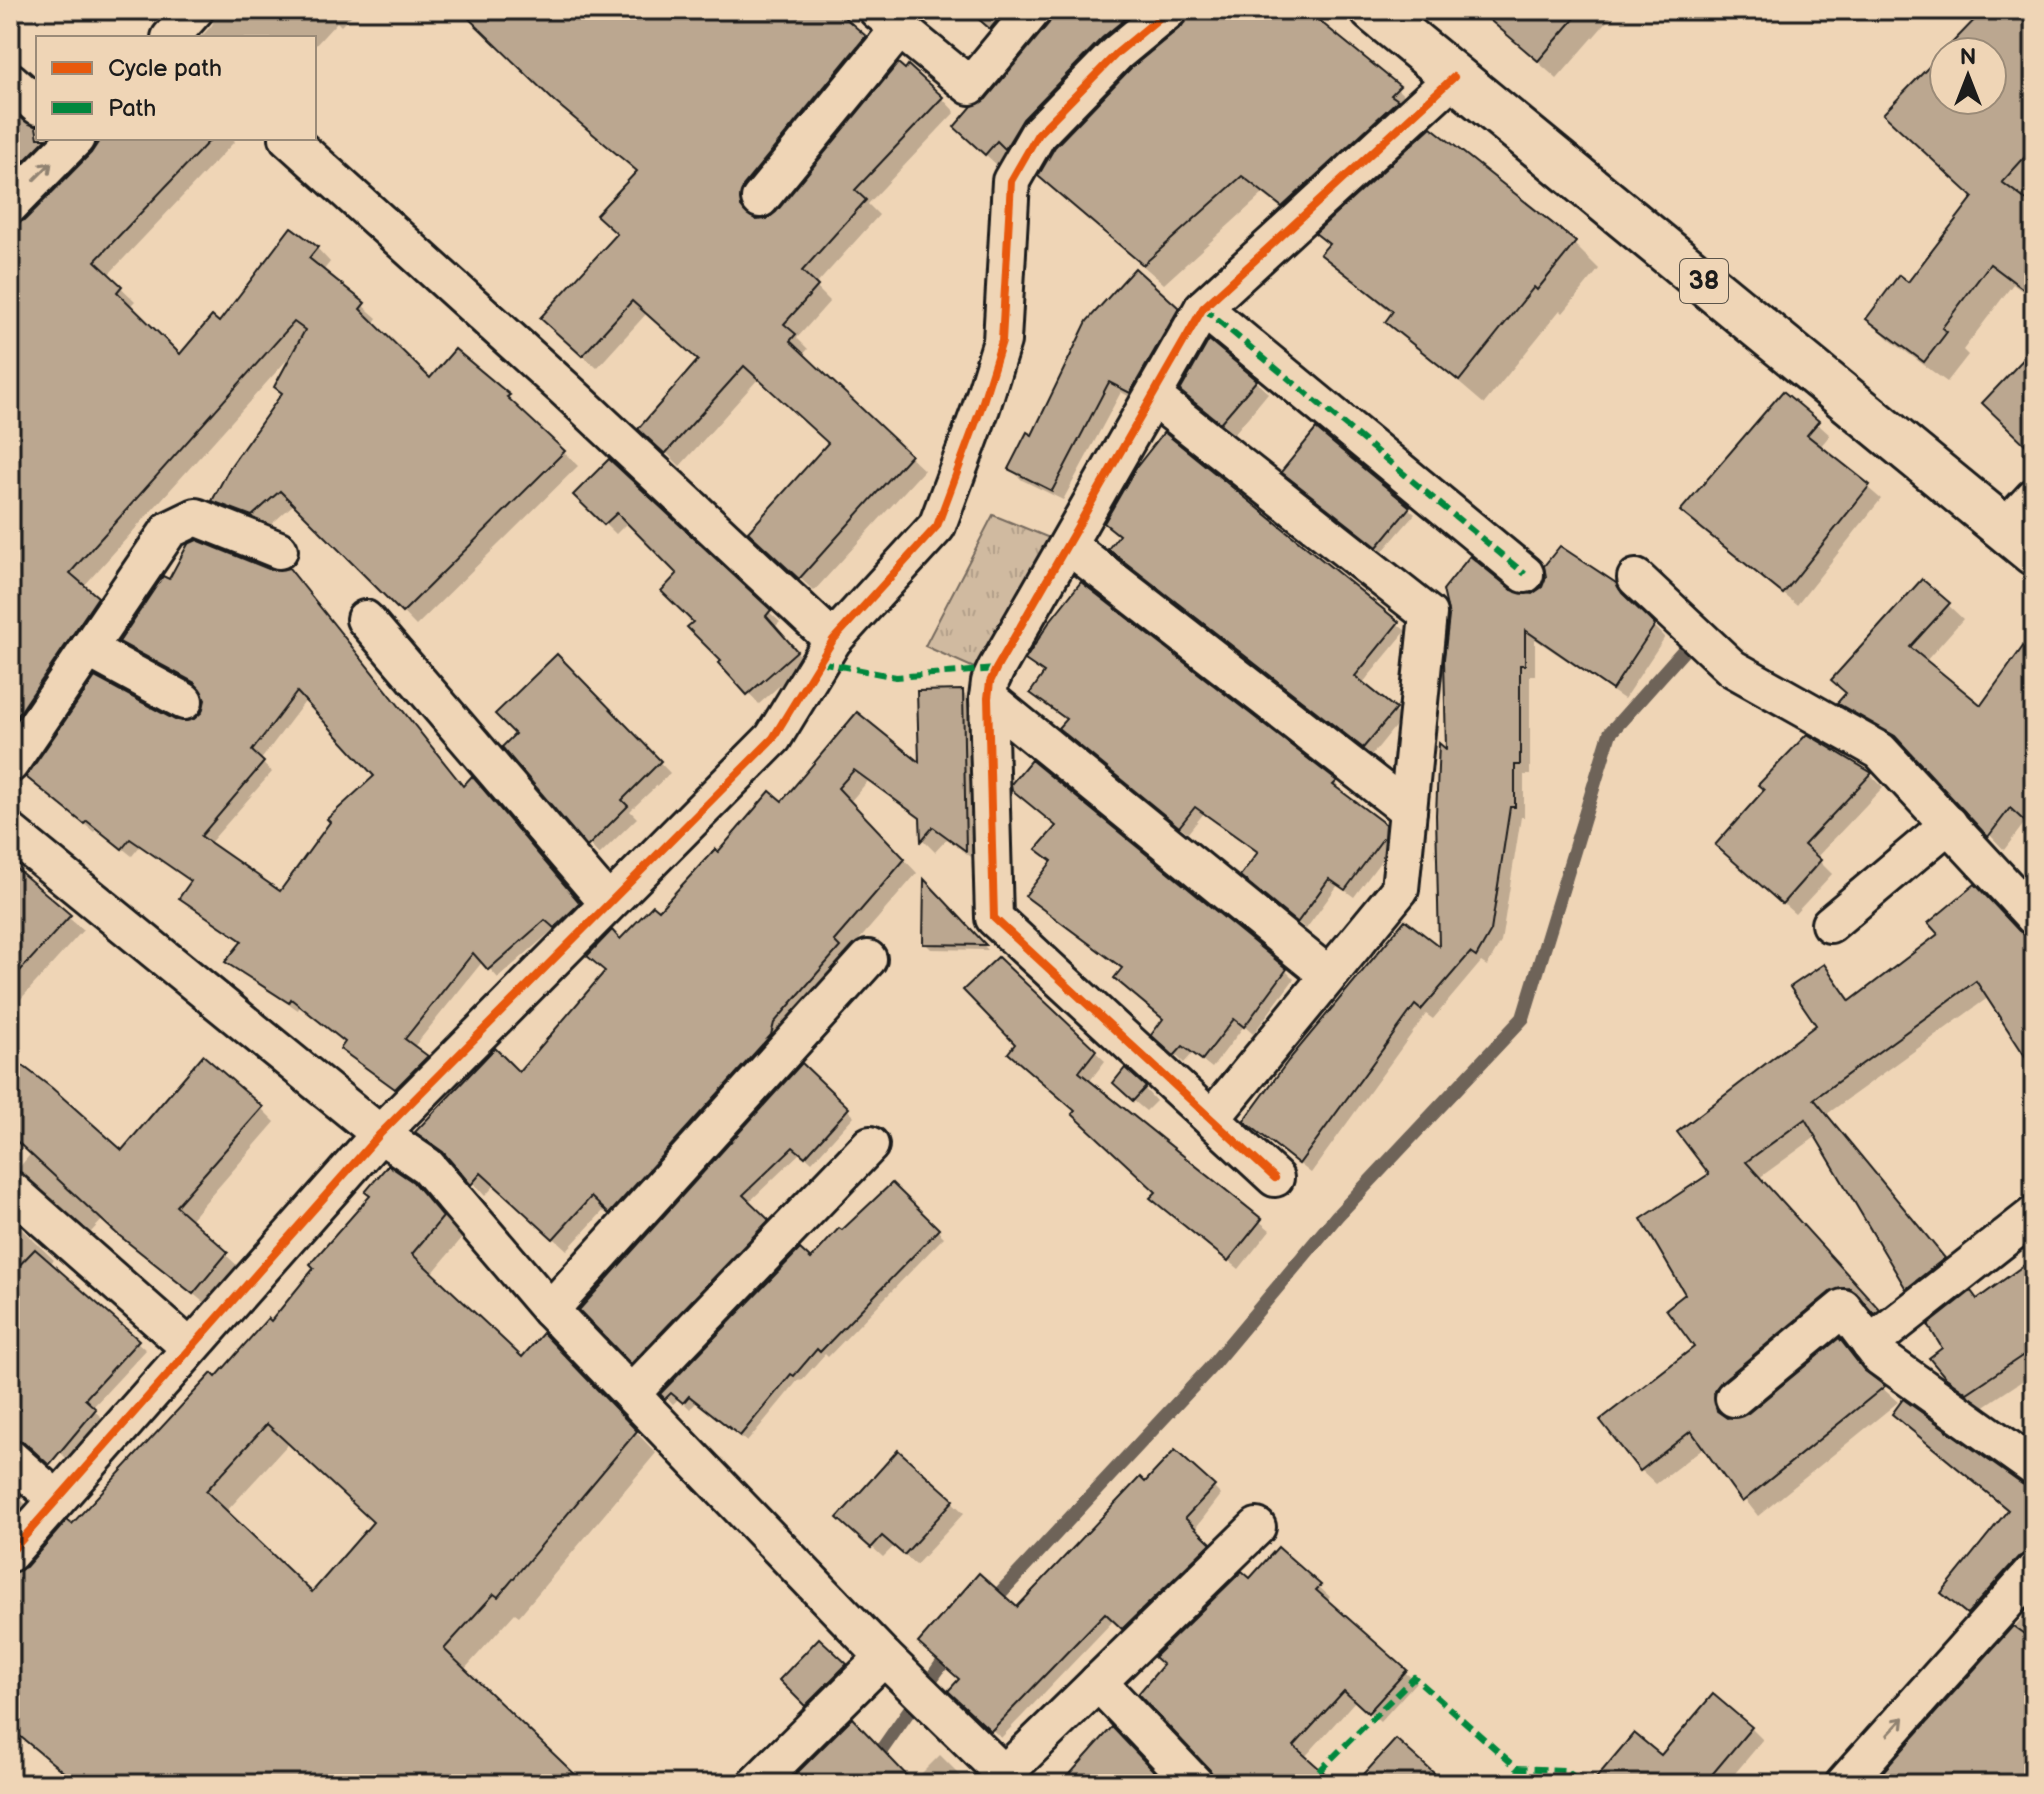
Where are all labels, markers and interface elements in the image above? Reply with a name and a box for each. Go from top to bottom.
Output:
legend [36,36,316,140]
north arrow [1928,36,2008,116]
text: N [1960,44,1976,71]
text: Cycle path [108,54,222,83]
text: Path [108,94,156,123]
one-way arrow [33,162,52,181]
road number: 38 [1680,259,1728,303]
one-way arrow [1887,1717,1905,1737]

